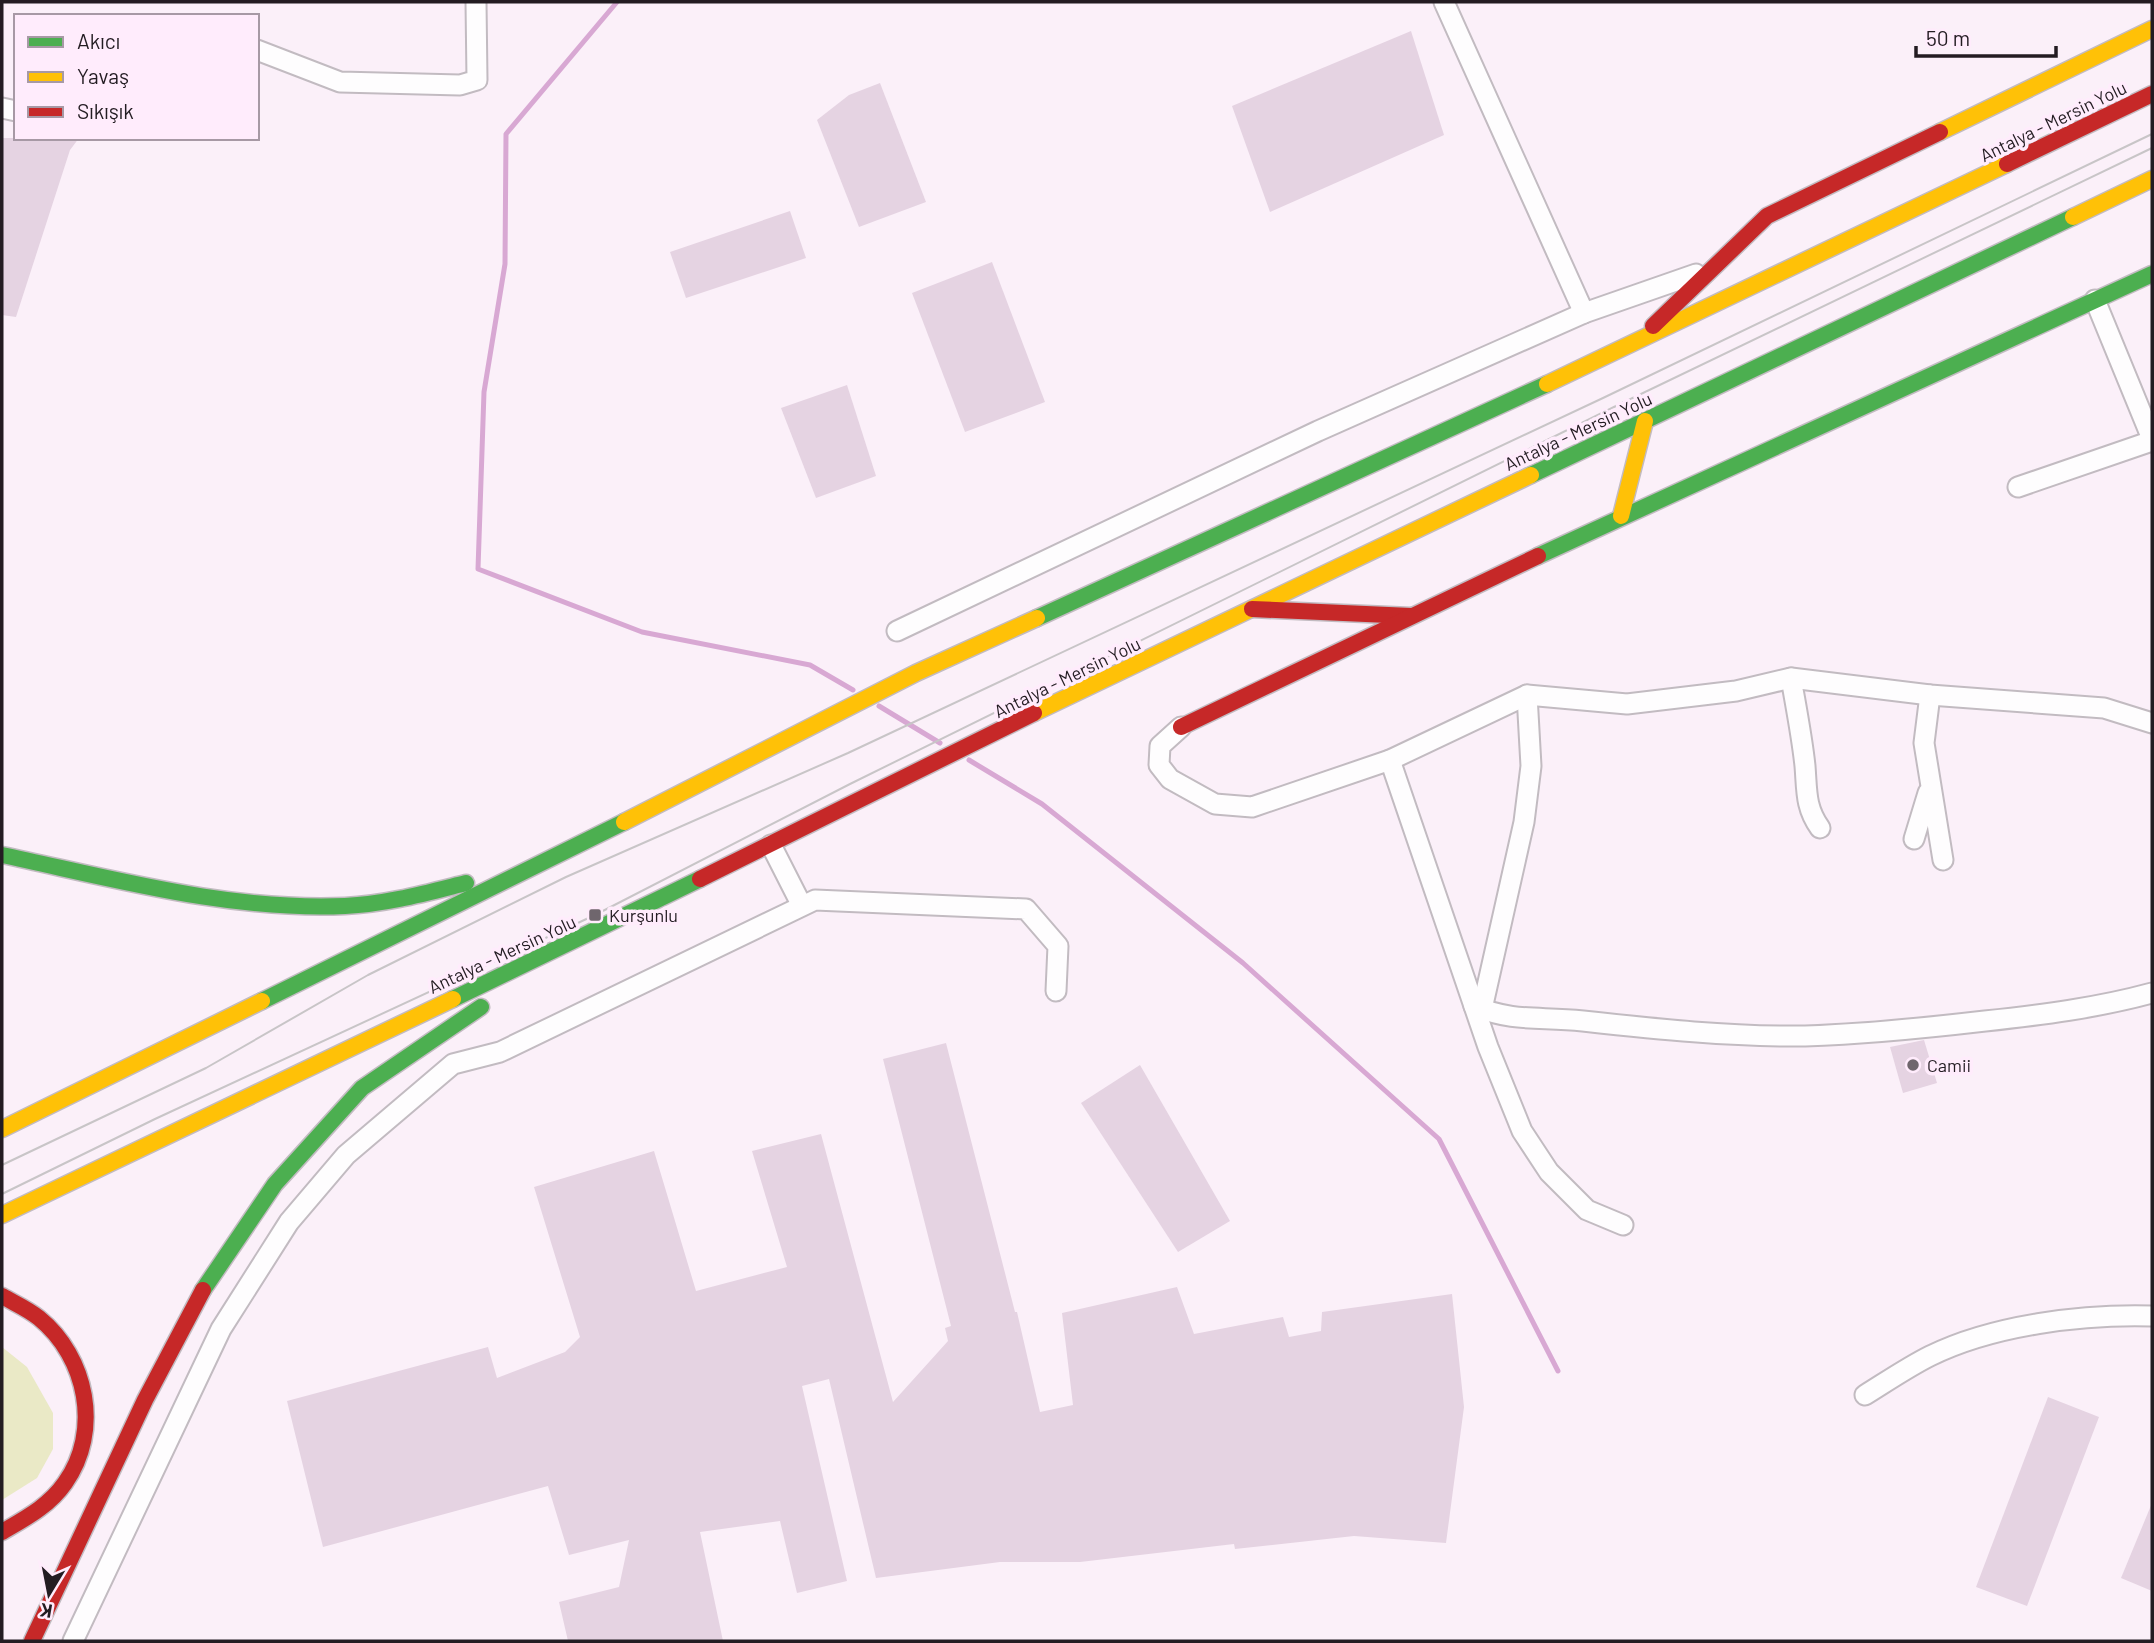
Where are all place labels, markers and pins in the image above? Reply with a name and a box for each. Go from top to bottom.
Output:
place label: Kurşunlu [609,904,678,926]
marker: Kurşunlu [587,907,603,923]
place label: Camii [1927,1054,1971,1076]
marker: Camii [1905,1057,1921,1073]

